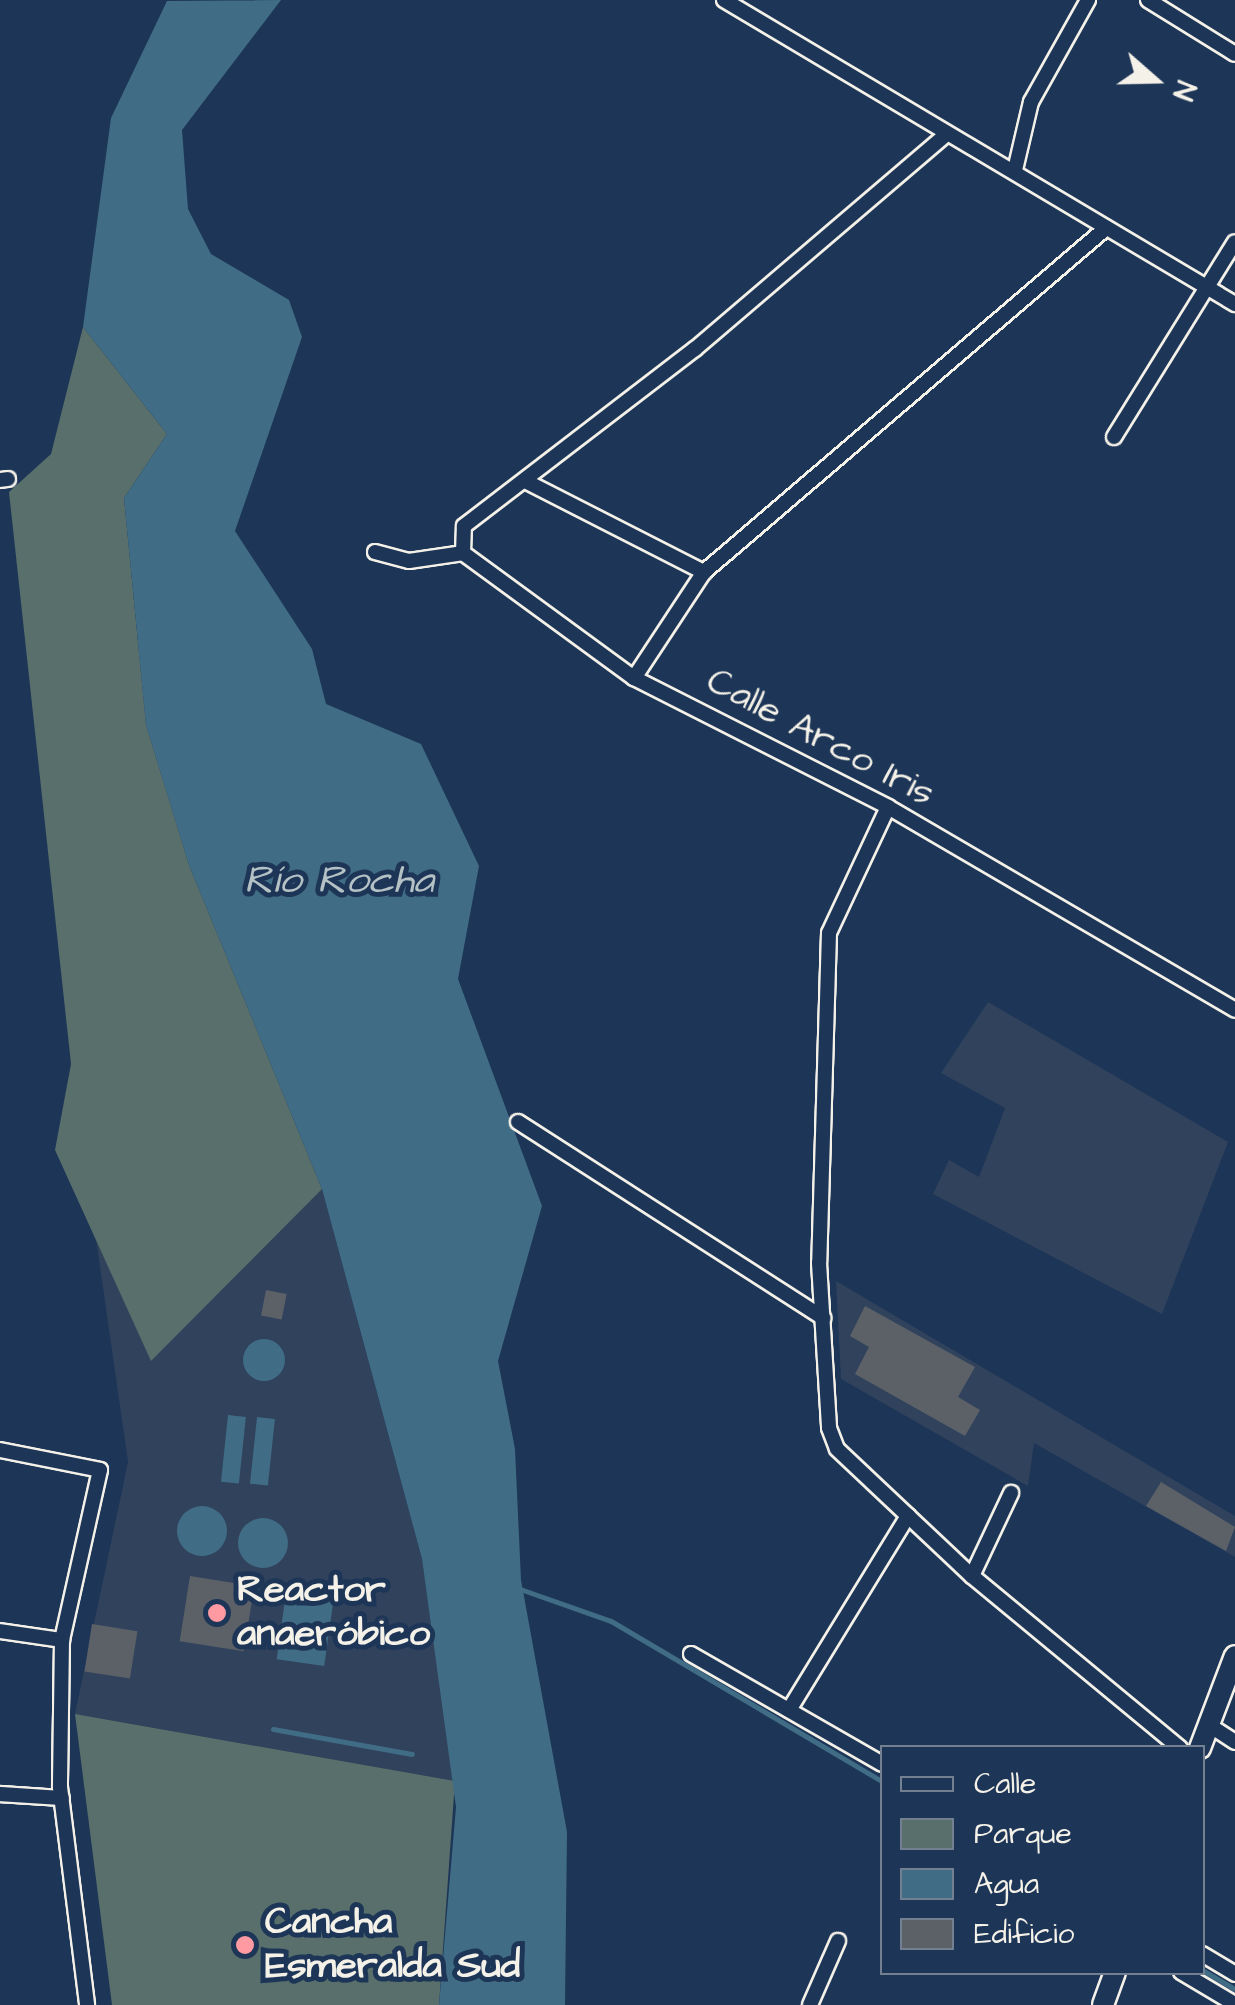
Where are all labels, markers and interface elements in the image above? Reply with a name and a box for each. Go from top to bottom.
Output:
north arrow [1105,30,1205,130]
text: N [1162,76,1205,105]
street label: Calle Arco Iris [698,659,942,817]
water label: Río Rocha [244,857,434,905]
place label: Reactor anaeróbico [237,1568,430,1658]
marker: Reactor anaeróbico [206,1602,228,1624]
legend [880,1745,1205,1975]
text: Calle [974,1763,1036,1805]
text: Parque [974,1813,1072,1855]
text: Agua [974,1863,1039,1905]
place label: Cancha Esmeralda Sud [265,1900,520,1990]
text: Edificio [974,1913,1074,1955]
marker: Cancha Esmeralda Sud [234,1934,256,1956]

